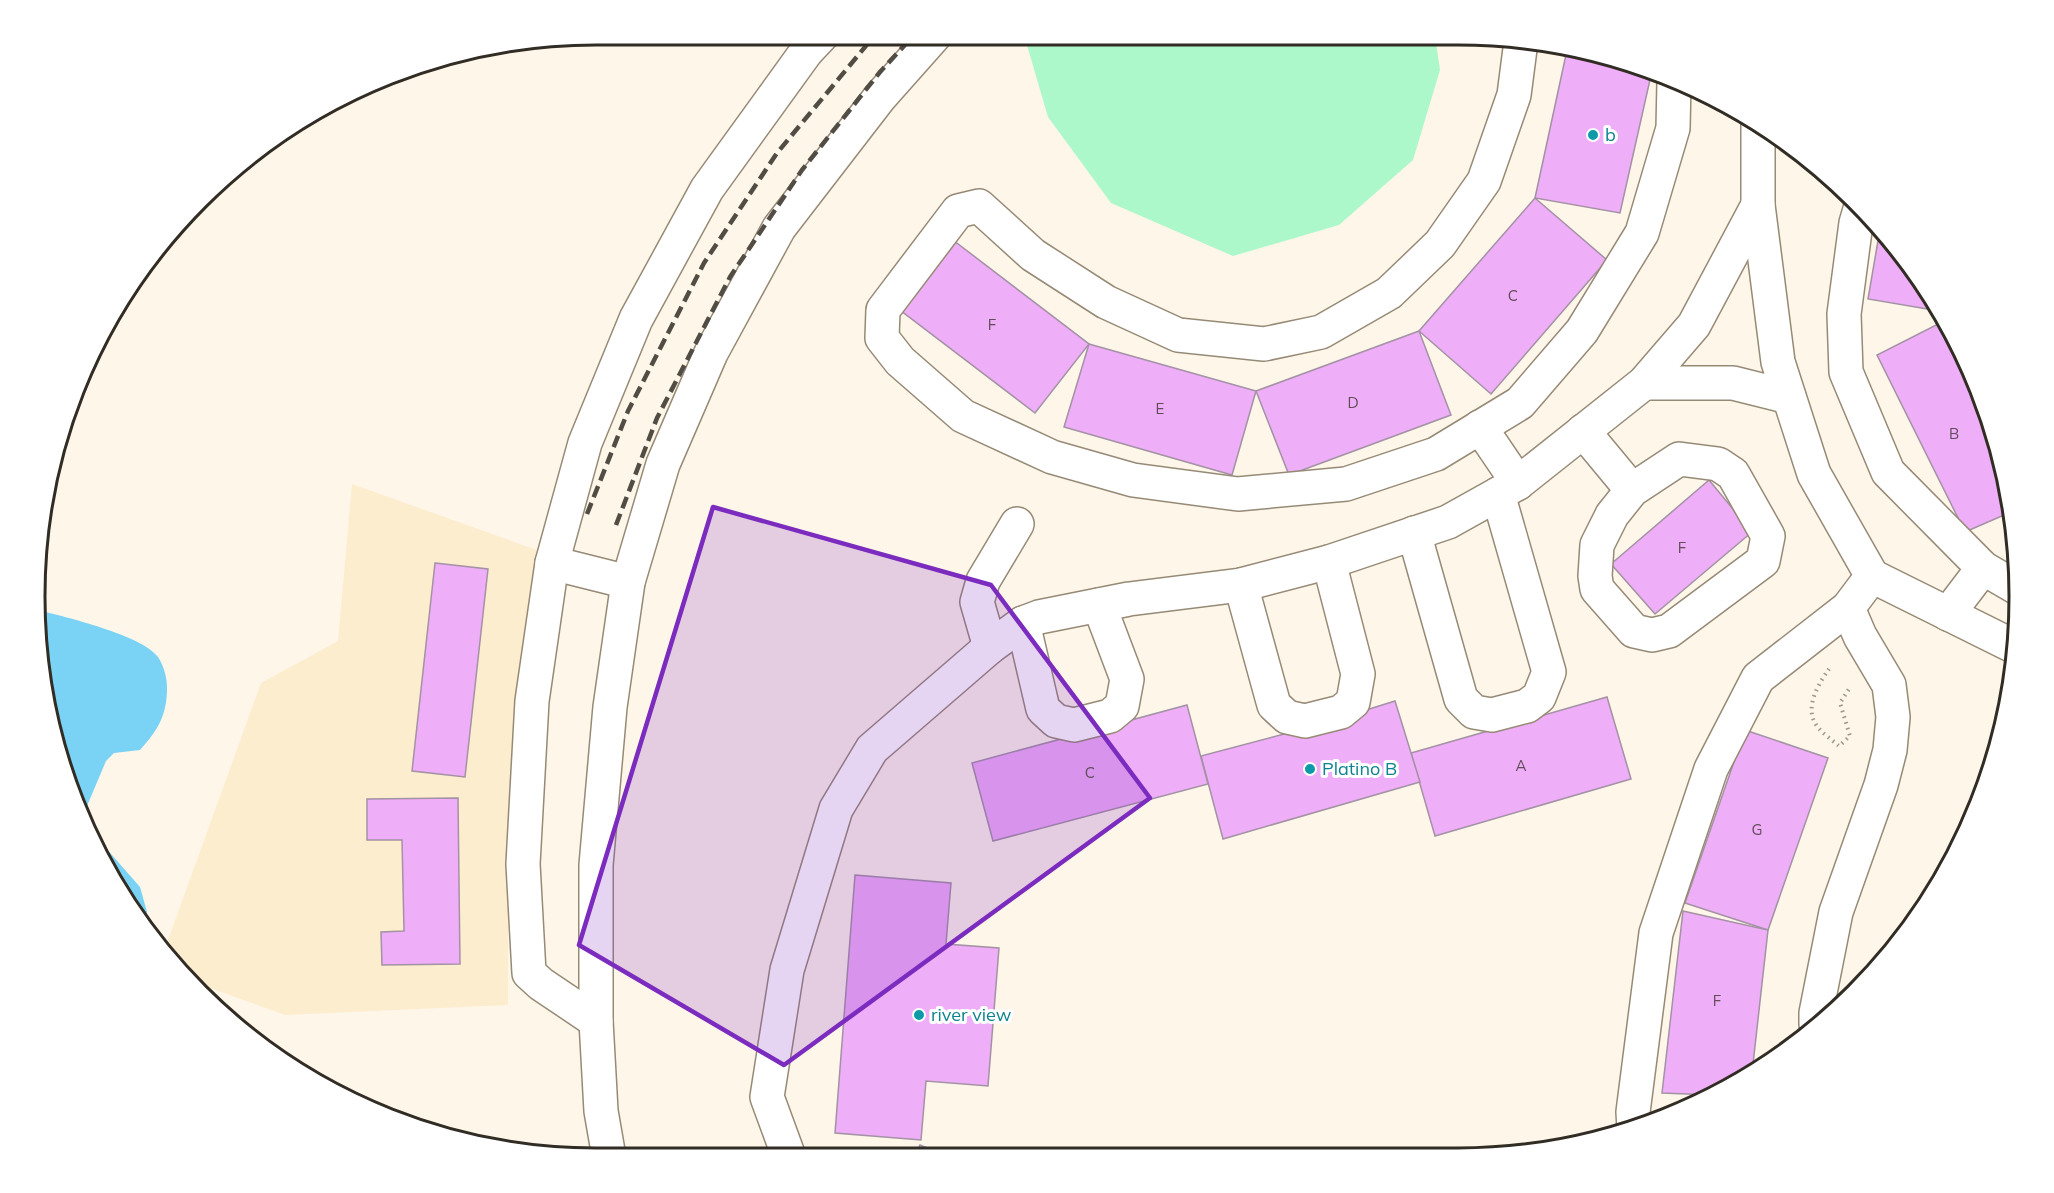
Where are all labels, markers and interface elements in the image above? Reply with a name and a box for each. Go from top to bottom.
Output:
place label: b [1605,123,1616,146]
marker: b [1586,128,1600,142]
house number: C [1508,286,1518,305]
house number: F [988,315,996,334]
house number: D [1347,393,1359,412]
house number: E [1156,399,1165,418]
house number: B [1949,424,1959,443]
house number: F [1678,538,1686,557]
house number: A [1515,756,1527,775]
place label: Platino B [1322,757,1397,780]
marker: Platino B [1303,762,1317,776]
house number: C [1085,763,1095,782]
house number: G [1752,820,1762,839]
house number: F [1713,991,1721,1010]
place label: river view [931,1003,1012,1026]
marker: river view [912,1008,926,1022]

